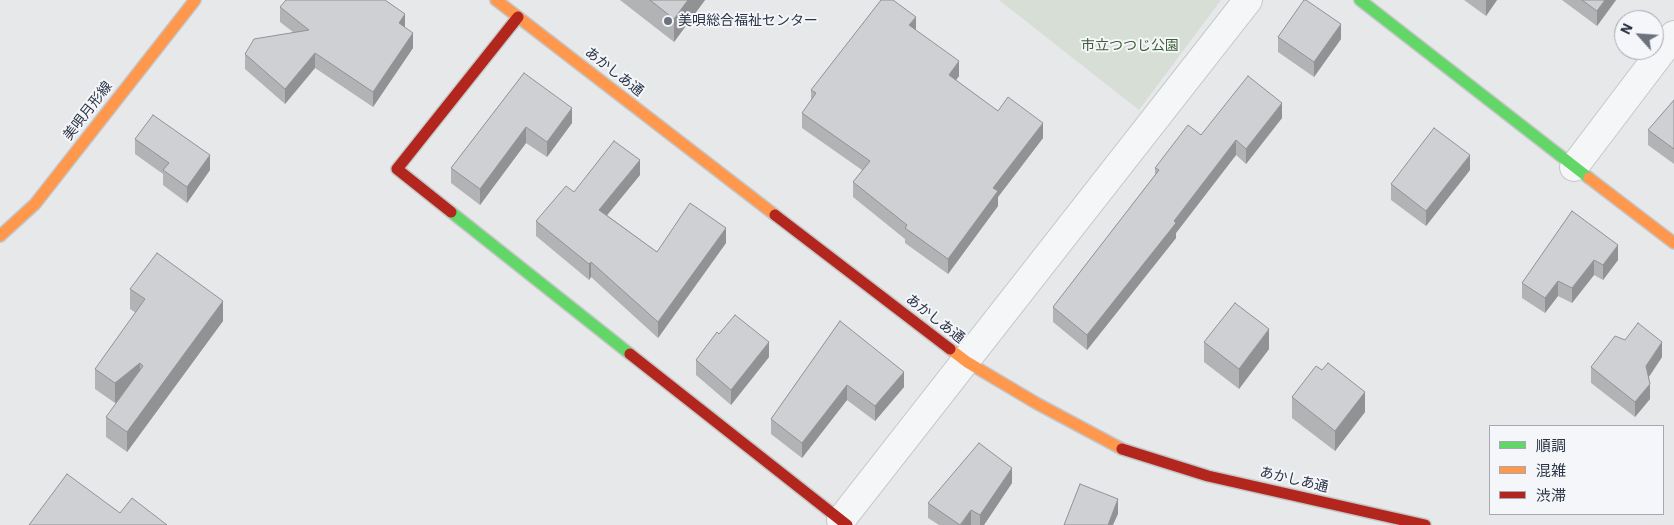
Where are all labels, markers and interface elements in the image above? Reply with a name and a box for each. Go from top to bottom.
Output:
north arrow [1614,10,1664,60]
place label: 美唄総合福祉センター [678,13,818,29]
marker: 美唄総合福祉センター [662,15,674,27]
text: N [1616,20,1637,37]
park label: 市立つつじ公園 [1081,38,1179,54]
street label: あかしあ通 [581,44,647,100]
street label: 美唄月形線 [60,78,116,144]
street label: あかしあ通 [902,291,968,347]
legend [1489,425,1664,515]
text: 順調 [1536,436,1566,455]
text: 混雑 [1536,461,1566,480]
street label: あかしあ通 [1258,464,1330,496]
text: 渋滞 [1536,486,1566,505]

